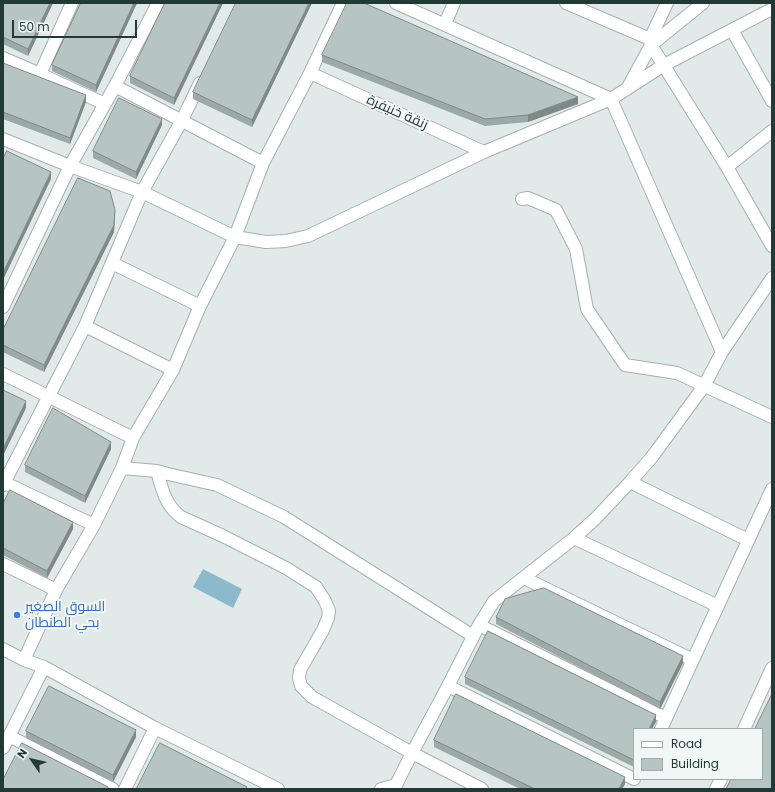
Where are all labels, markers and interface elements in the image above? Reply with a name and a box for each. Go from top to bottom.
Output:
scale bar [14,12,139,38]
text: 50 m [19,18,50,35]
street label: زنقة خنيفرة [364,92,430,134]
place label: السوق الصغير بحي الطنطان [25,599,105,632]
marker: السوق الصغير بحي الطنطان [12,610,22,620]
legend [633,728,763,780]
text: Road [671,735,702,752]
north arrow [12,740,52,780]
text: N [13,745,31,761]
text: Building [671,755,719,772]

